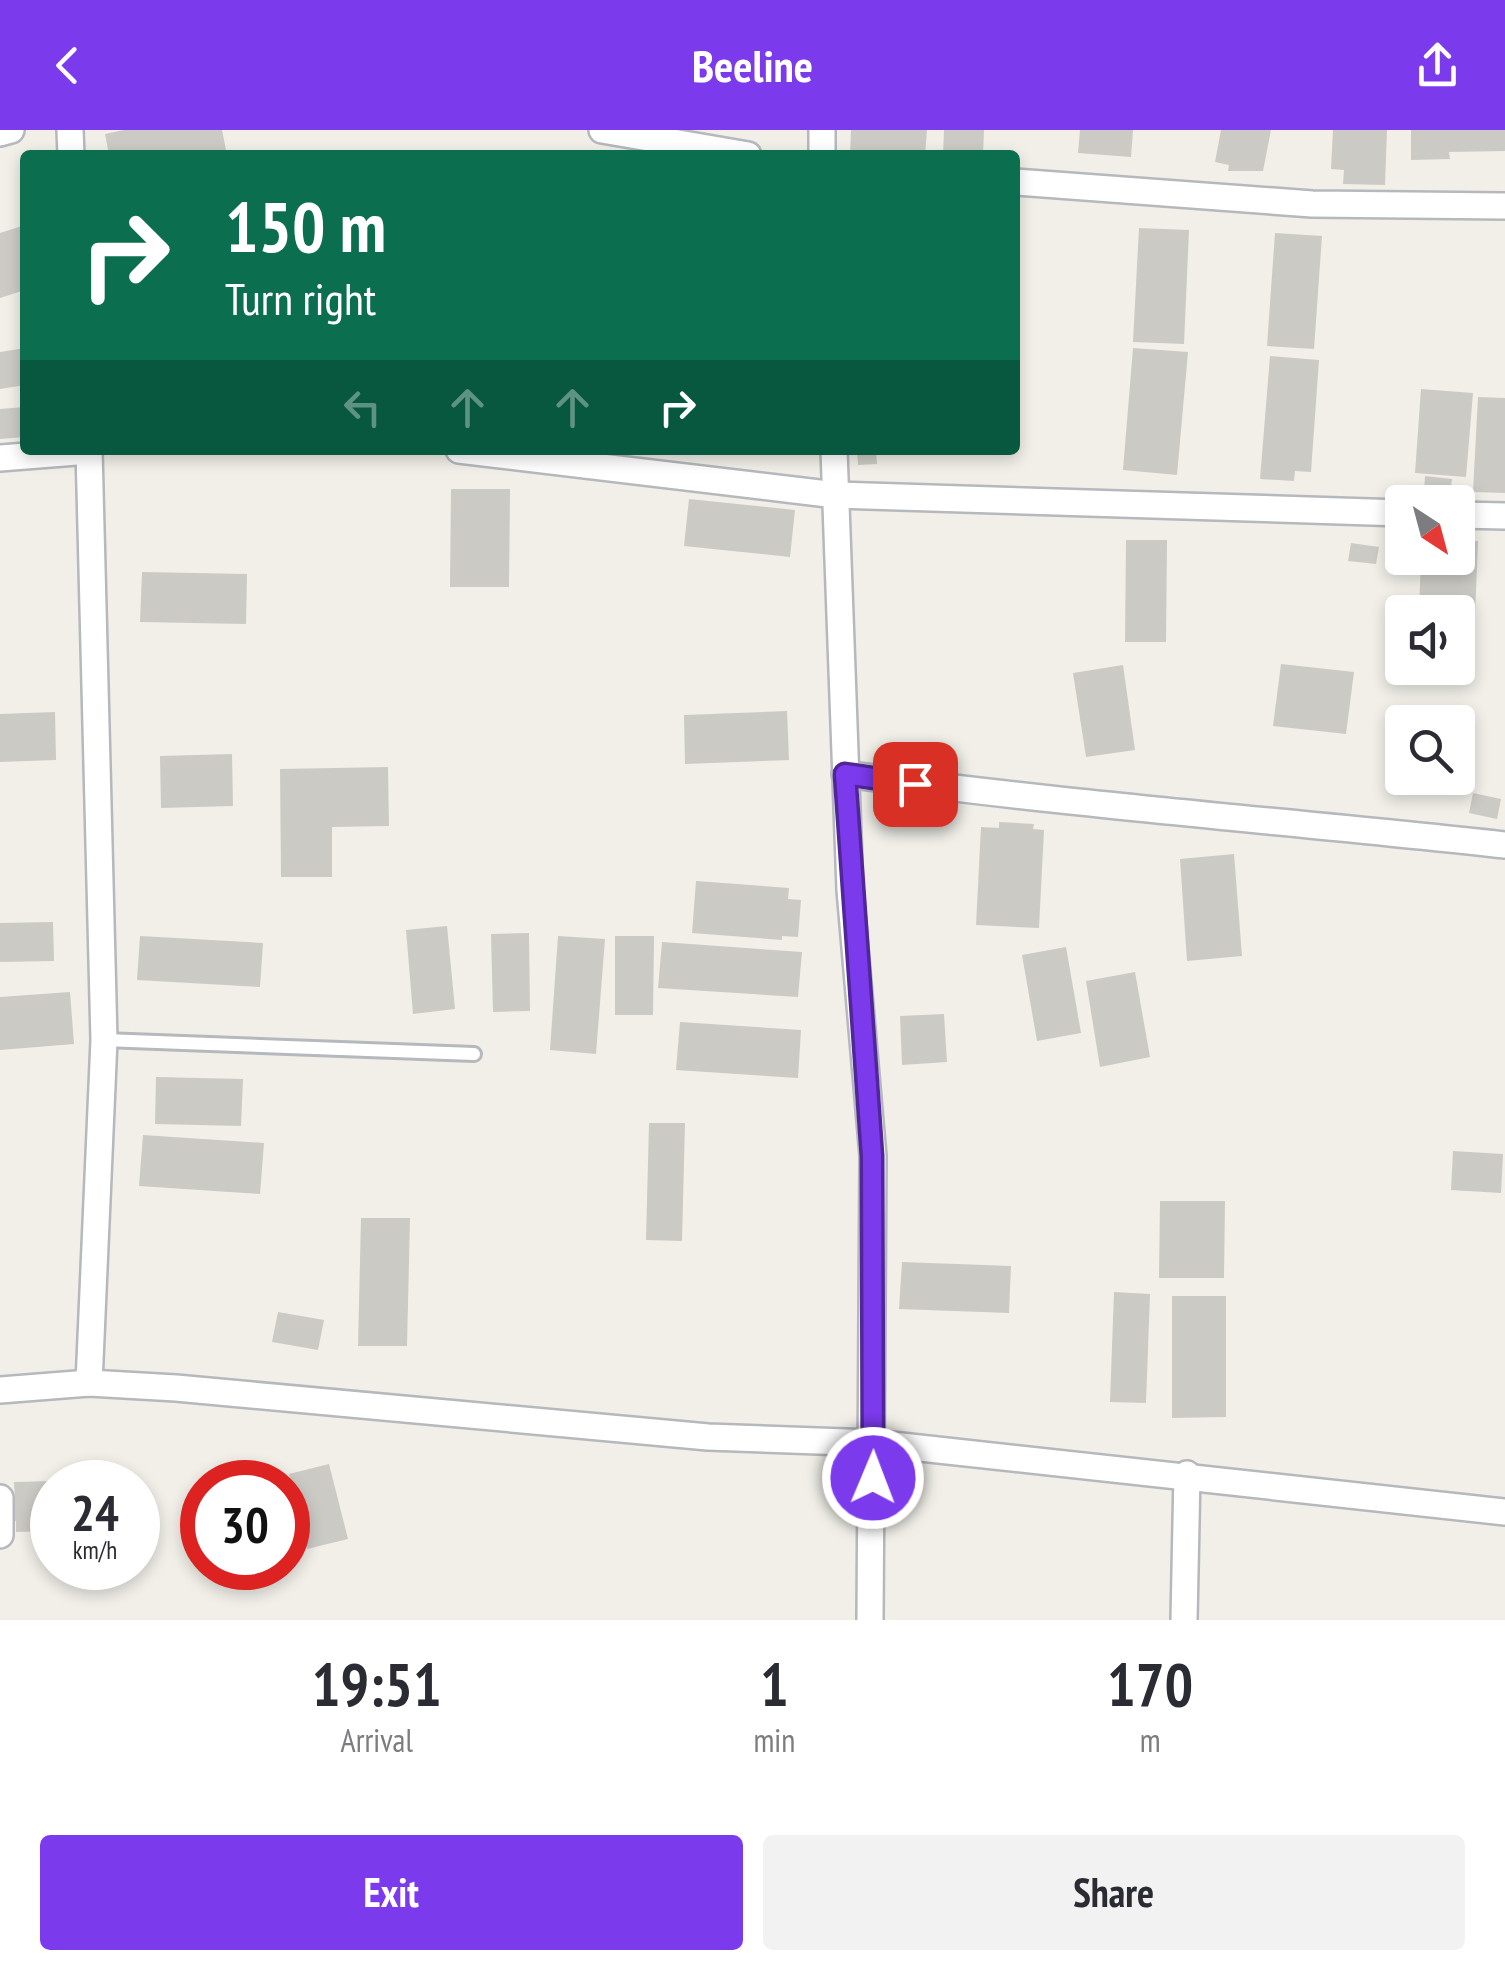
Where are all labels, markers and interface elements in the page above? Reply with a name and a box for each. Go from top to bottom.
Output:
text: Beeline [692,36,813,94]
icon: back [40,38,95,93]
icon: share [1410,38,1465,93]
text: 150 m [225,181,386,271]
icon: right [60,190,190,320]
text: Turn right [225,269,376,327]
icon: left [335,380,390,435]
icon: ahead [440,380,495,435]
icon: ahead [545,380,600,435]
icon: right [650,380,705,435]
north arrow [1385,485,1475,575]
map controls [1385,485,1475,795]
button: sound [1385,595,1475,685]
button: search [1385,705,1475,795]
pin [873,742,958,827]
icon: arrive [888,757,943,812]
position arrow [821,1426,925,1530]
speed limit sign: 30 [180,1460,310,1590]
text: 24 [71,1480,119,1545]
text: km/h [73,1534,117,1566]
text: 19:51 [312,1645,442,1723]
text: 1 [760,1645,789,1723]
text: 170 [1107,1645,1193,1723]
text: Arrival [341,1719,413,1761]
text: min [753,1719,795,1761]
text: m [1140,1719,1161,1761]
button: Exit [40,1835,743,1950]
button: Share [763,1835,1465,1950]

